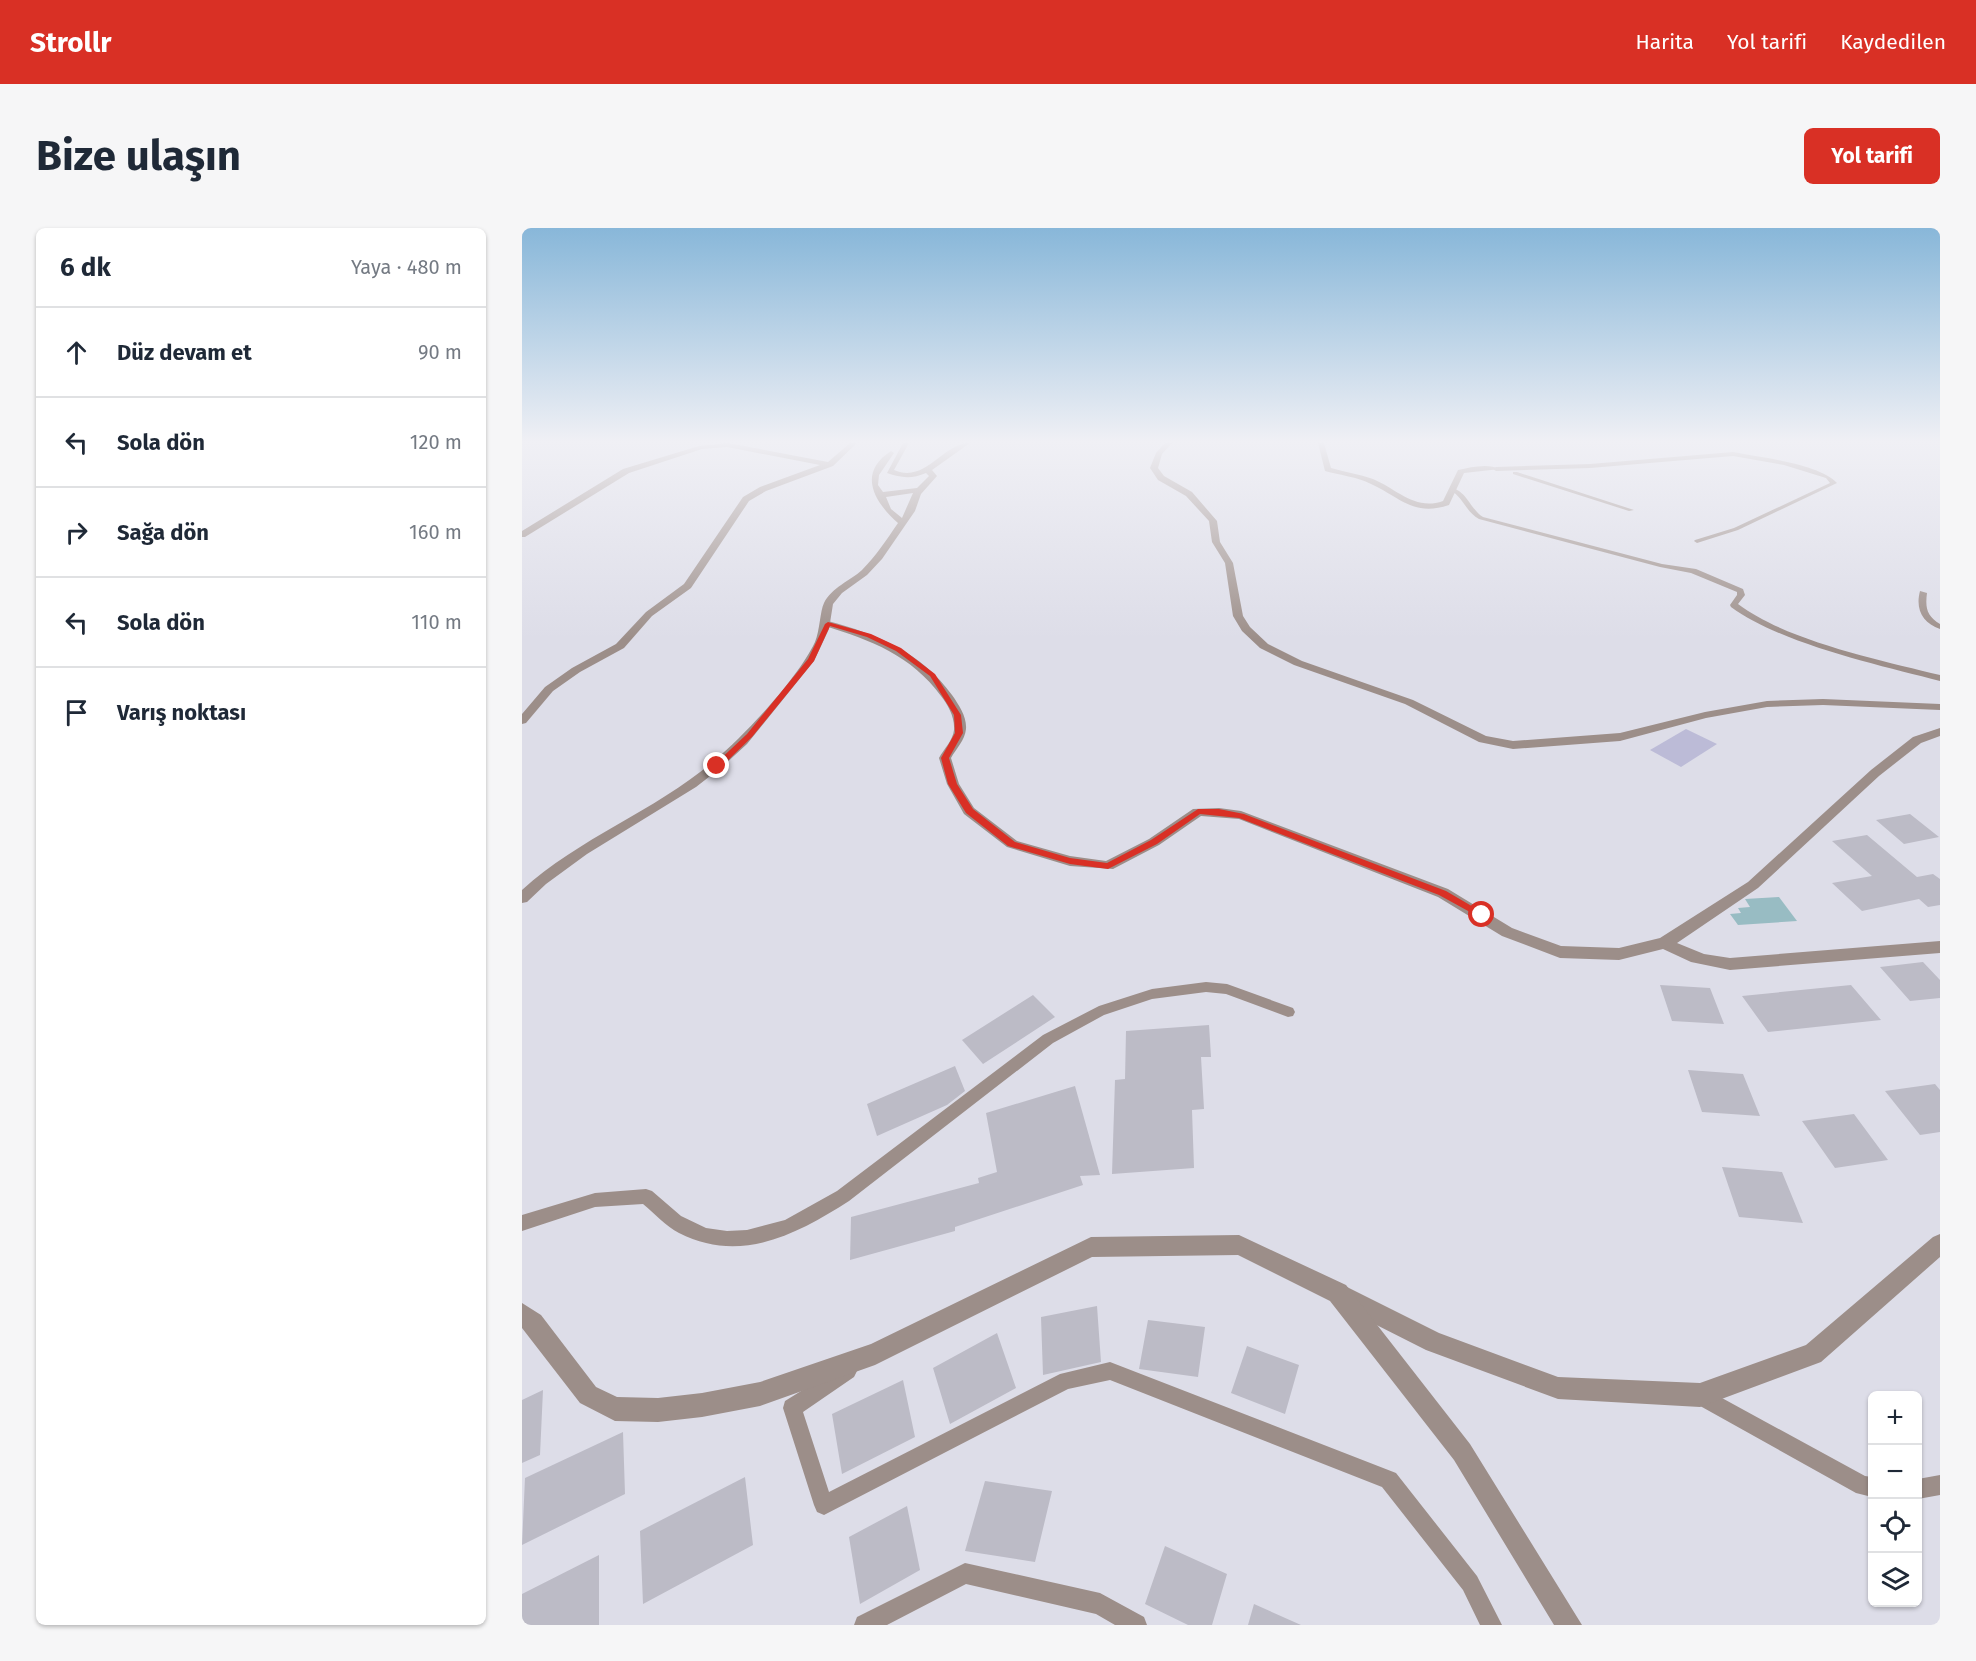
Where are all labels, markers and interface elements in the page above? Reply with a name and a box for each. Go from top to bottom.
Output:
text: Strollr [30,26,111,59]
text: Harita [1635,29,1694,55]
text: Yol tarifi [1727,29,1807,55]
text: Kaydedilen [1840,29,1946,55]
button: Yol tarifi [1804,128,1940,184]
text: Bize ulaşın [36,131,241,181]
text: 6 dk [60,252,111,283]
text: Yaya · 480 m [351,255,462,279]
icon: ahead [60,336,93,369]
text: Düz devam et [117,339,252,366]
text: 90 m [418,340,462,364]
icon: left [60,426,93,459]
text: Sola dön [117,429,205,456]
text: 120 m [410,430,462,454]
icon: right [60,516,93,549]
text: Sağa dön [117,519,209,546]
text: 160 m [409,520,462,544]
icon: left [60,606,93,639]
text: Sola dön [117,609,205,636]
text: 110 m [411,610,462,634]
icon: arrive [60,696,93,729]
text: Varış noktası [117,699,246,726]
route end [703,752,729,778]
route start [1468,901,1494,927]
map controls [1868,1391,1922,1607]
button: + [1868,1391,1922,1445]
button: − [1868,1445,1922,1499]
button: locate [1868,1499,1922,1553]
button: layers [1868,1553,1922,1607]

